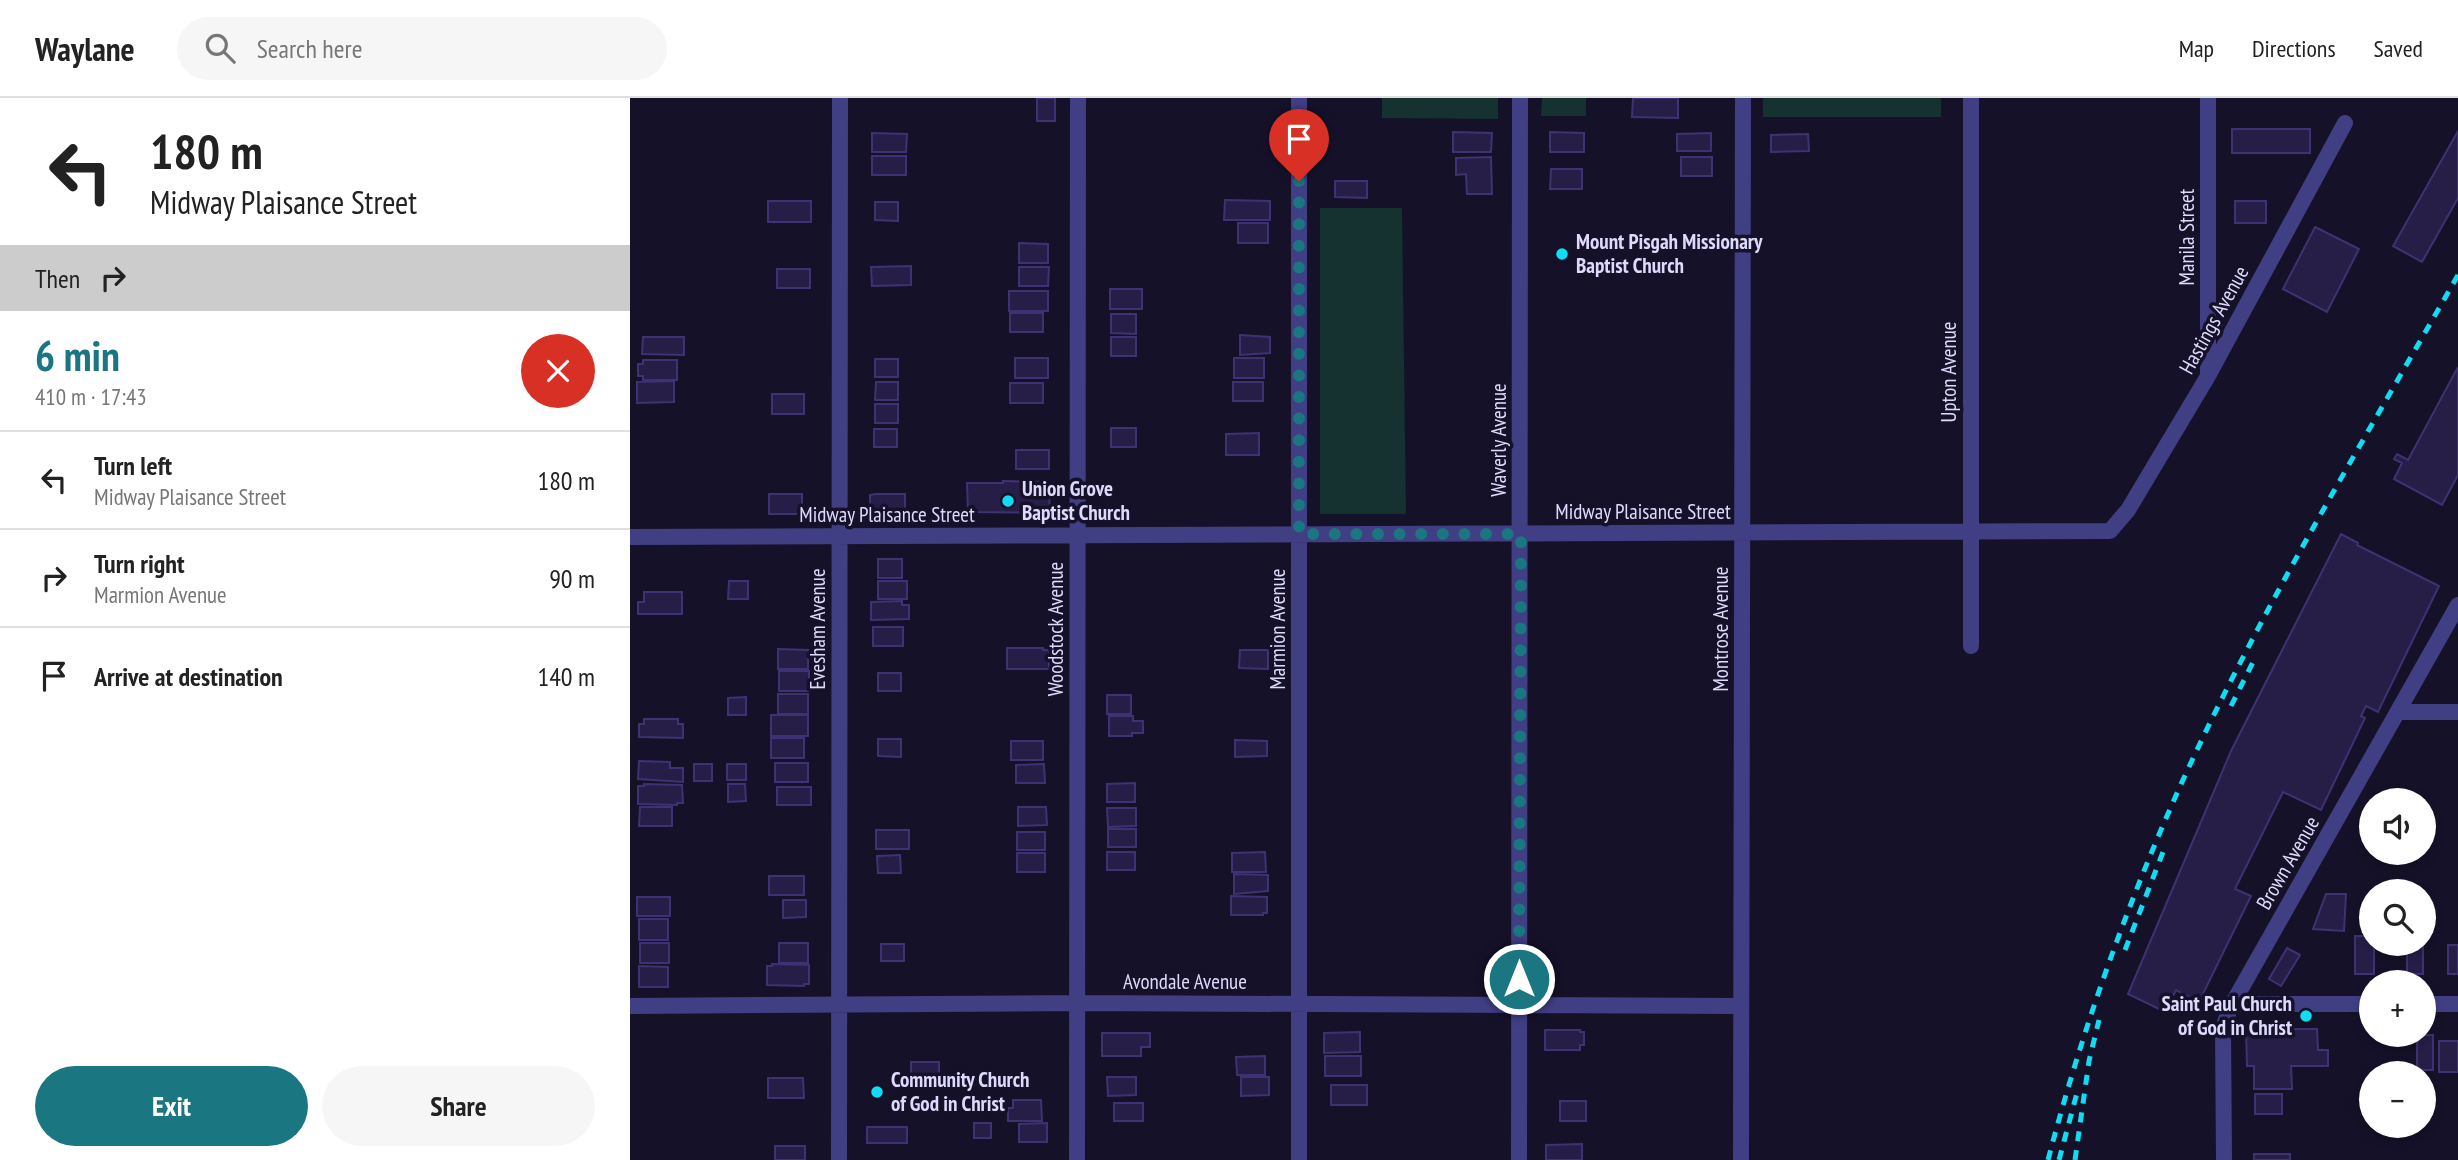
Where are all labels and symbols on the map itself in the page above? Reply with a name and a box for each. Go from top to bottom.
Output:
pin [1269,109,1329,181]
street label: Manila Street [2173,188,2200,285]
place label: Mount Pisgah Missionary Baptist Church [1576,228,1763,279]
marker: Mount Pisgah Missionary Baptist Church [1554,246,1570,262]
street label: Hastings Avenue [2173,261,2254,379]
street label: Upton Avenue [1935,322,1962,422]
street label: Waverly Avenue [1485,383,1512,497]
place label: Union Grove Baptist Church [1022,475,1130,526]
marker: Union Grove Baptist Church [1000,493,1016,509]
street label: Midway Plaisance Street [1555,498,1731,525]
street label: Midway Plaisance Street [799,501,975,528]
street label: Woodstock Avenue [1042,562,1069,696]
street label: Montrose Avenue [1707,566,1734,692]
street label: Evesham Avenue [804,568,831,690]
street label: Marmion Avenue [1264,568,1291,690]
street label: Brown Avenue [2250,811,2325,914]
position arrow [1482,942,1556,1016]
street label: Avondale Avenue [1123,968,1247,995]
place label: Saint Paul Church of God in Christ [2161,990,2292,1041]
marker: Saint Paul Church of God in Christ [2298,1008,2314,1024]
place label: Community Church of God in Christ [891,1066,1030,1117]
marker: Community Church of God in Christ [869,1084,885,1100]

